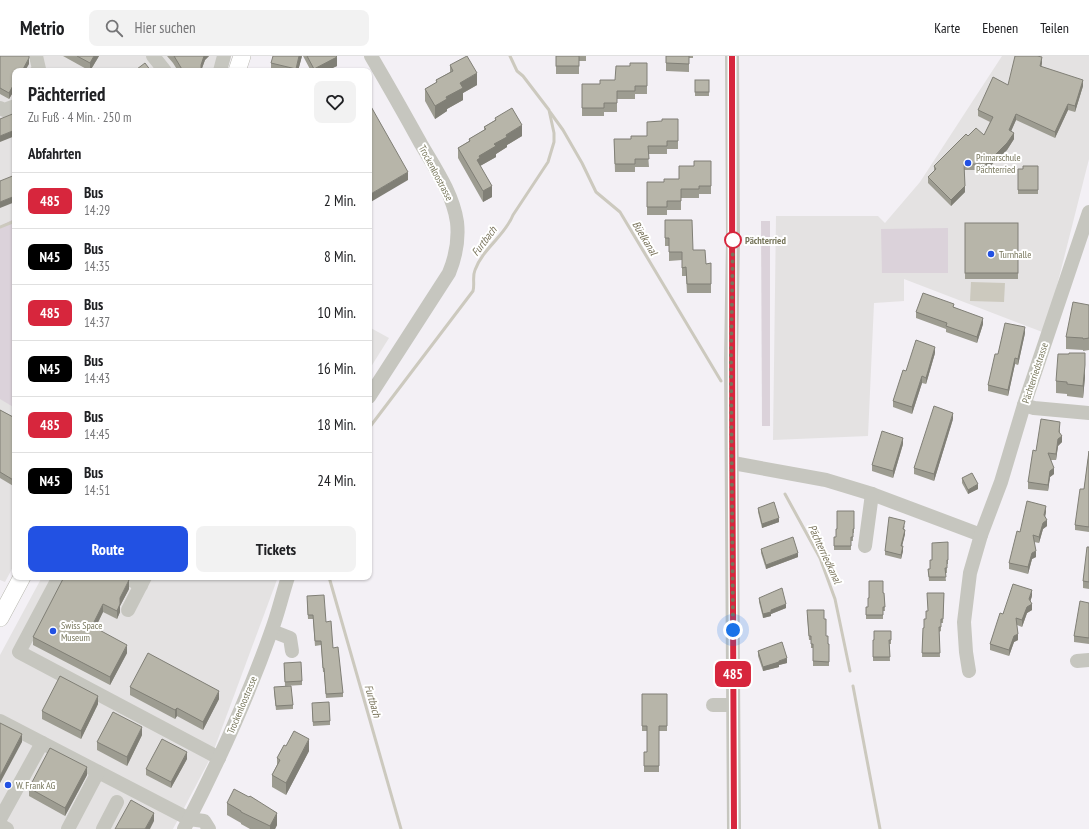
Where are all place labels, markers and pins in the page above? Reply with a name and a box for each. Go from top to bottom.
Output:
place label: Primarschule Pächterried [976,151,1021,176]
marker: Primarschule Pächterried [963,158,973,168]
marker: Pächterried [724,231,742,249]
place label: Pächterried [745,234,786,247]
place label: Turnhalle [999,248,1031,261]
marker: Turnhalle [986,249,996,259]
place label: Swiss Space Museum [61,619,102,644]
marker: Swiss Space Museum [48,626,58,636]
place label: W. Frank AG [16,779,56,792]
marker: W. Frank AG [3,780,13,790]

